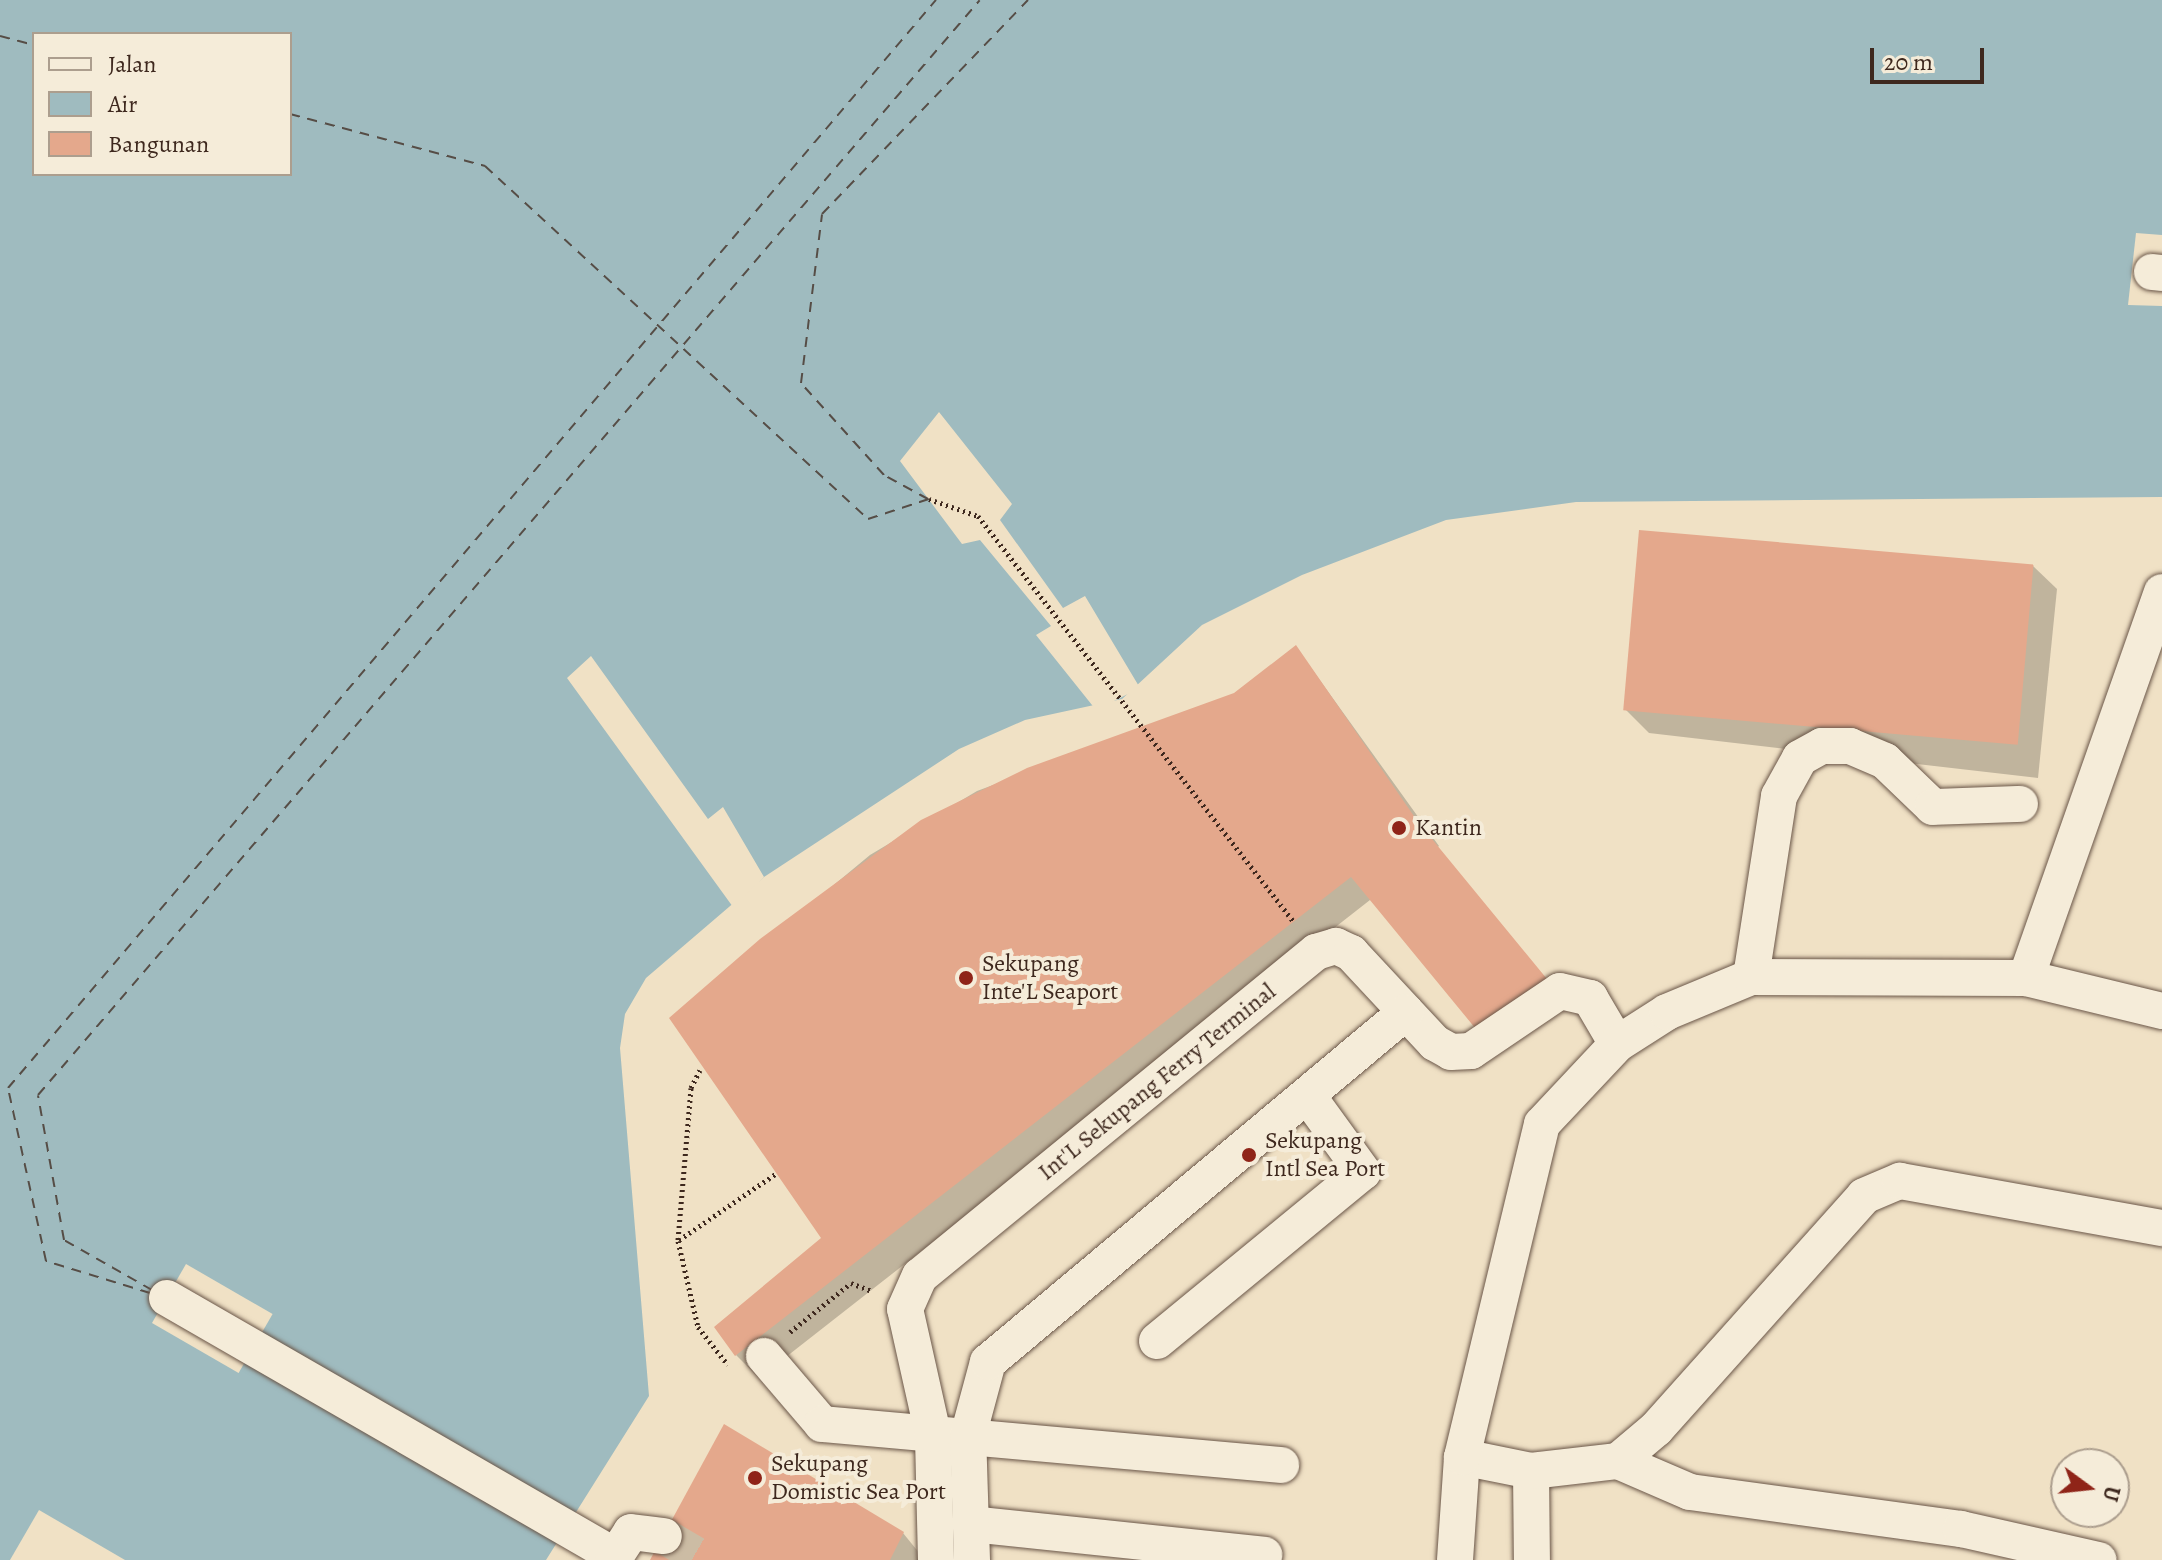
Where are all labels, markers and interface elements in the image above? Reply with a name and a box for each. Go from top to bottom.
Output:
legend [32,32,292,176]
scale bar [1874,32,1988,82]
text: 20 m [1884,46,1933,78]
text: Jalan [108,48,157,80]
text: Air [108,88,138,120]
text: Bangunan [108,128,209,160]
place label: Kantin [1415,814,1482,842]
marker: Kantin [1390,819,1408,837]
place label: Sekupang Inte'L Seaport [982,950,1118,1006]
marker: Sekupang Inte'L Seaport [957,969,975,987]
street label: Int'L Sekupang Ferry Terminal [1033,977,1281,1187]
place label: Sekupang Intl Sea Port [1265,1127,1385,1183]
marker: Sekupang Intl Sea Port [1240,1146,1258,1164]
north arrow [2050,1448,2130,1528]
place label: Sekupang Domistic Sea Port [771,1450,946,1506]
marker: Sekupang Domistic Sea Port [746,1469,764,1487]
text: U [2095,1483,2128,1505]

